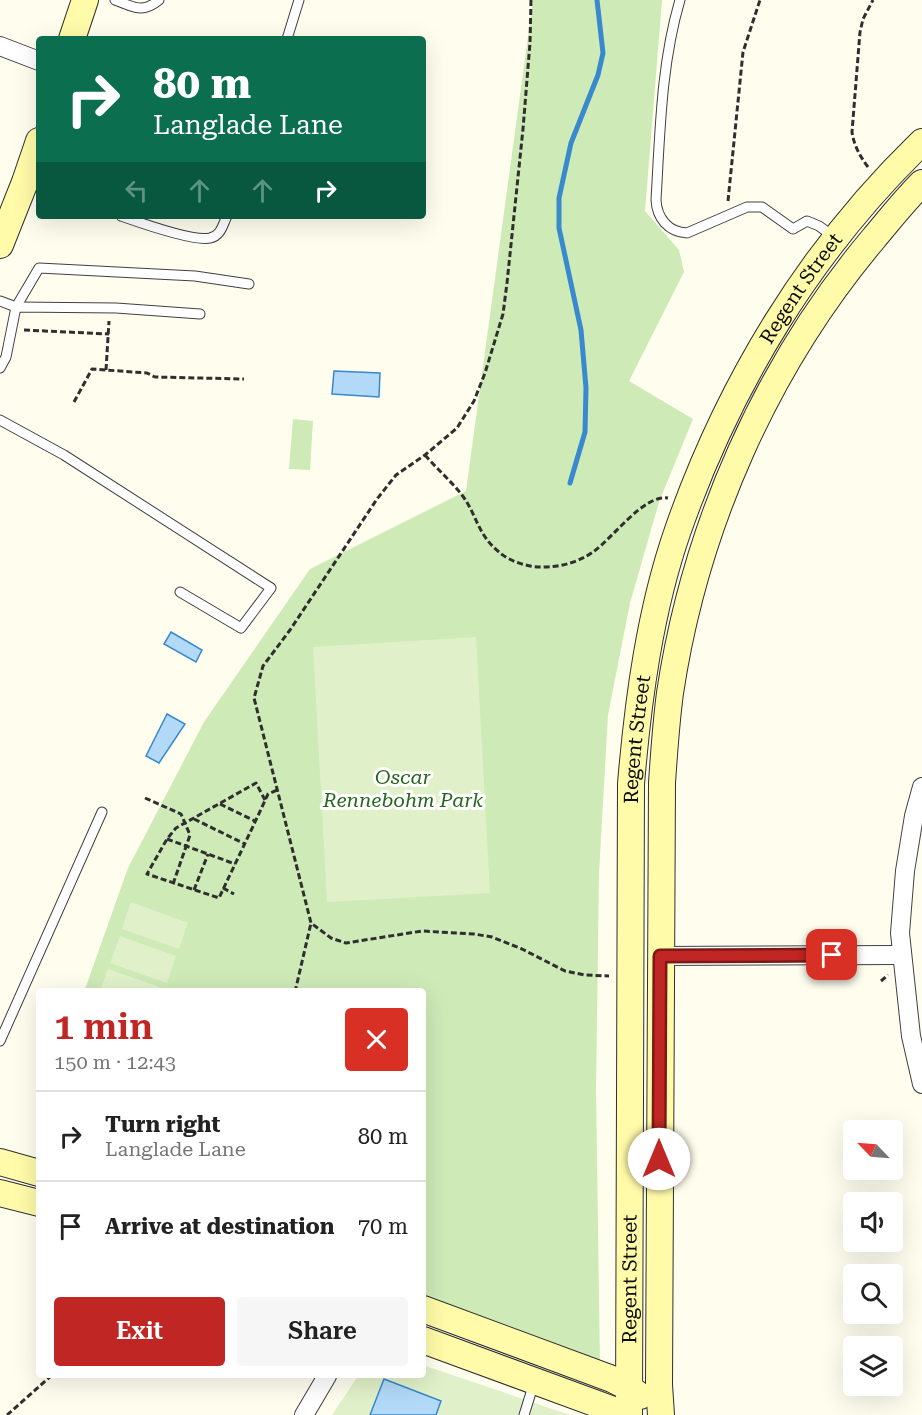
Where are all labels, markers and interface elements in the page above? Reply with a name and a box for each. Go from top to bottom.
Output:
text: 80 m [153,59,251,108]
icon: right [54,60,132,138]
text: Langlade Lane [153,109,343,141]
icon: left [120,174,153,207]
icon: ahead [183,174,216,207]
icon: ahead [246,174,279,207]
icon: right [309,174,342,207]
street label: Regent Street [755,228,847,348]
street label: Regent Street [619,673,655,804]
park label: Oscar Rennebohm Park [322,765,483,812]
pin [806,929,857,980]
icon: arrive [815,938,848,971]
text: 1 min [54,1006,153,1048]
button: close [345,1008,408,1071]
text: 150 m · 12:43 [54,1050,176,1074]
text: Turn right [105,1112,220,1137]
icon: right [54,1120,87,1153]
north arrow [843,1120,903,1180]
map controls [843,1120,903,1396]
text: 80 m [358,1124,408,1149]
position arrow [627,1127,691,1191]
text: Langlade Lane [105,1137,246,1161]
button: sound [843,1192,903,1252]
icon: arrive [54,1210,87,1243]
text: Arrive at destination [105,1214,334,1239]
text: 70 m [358,1214,408,1239]
street label: Regent Street [617,1214,642,1344]
button: search [843,1264,903,1324]
button: Exit [54,1297,225,1366]
button: Share [237,1297,408,1366]
button: layers [843,1336,903,1396]

